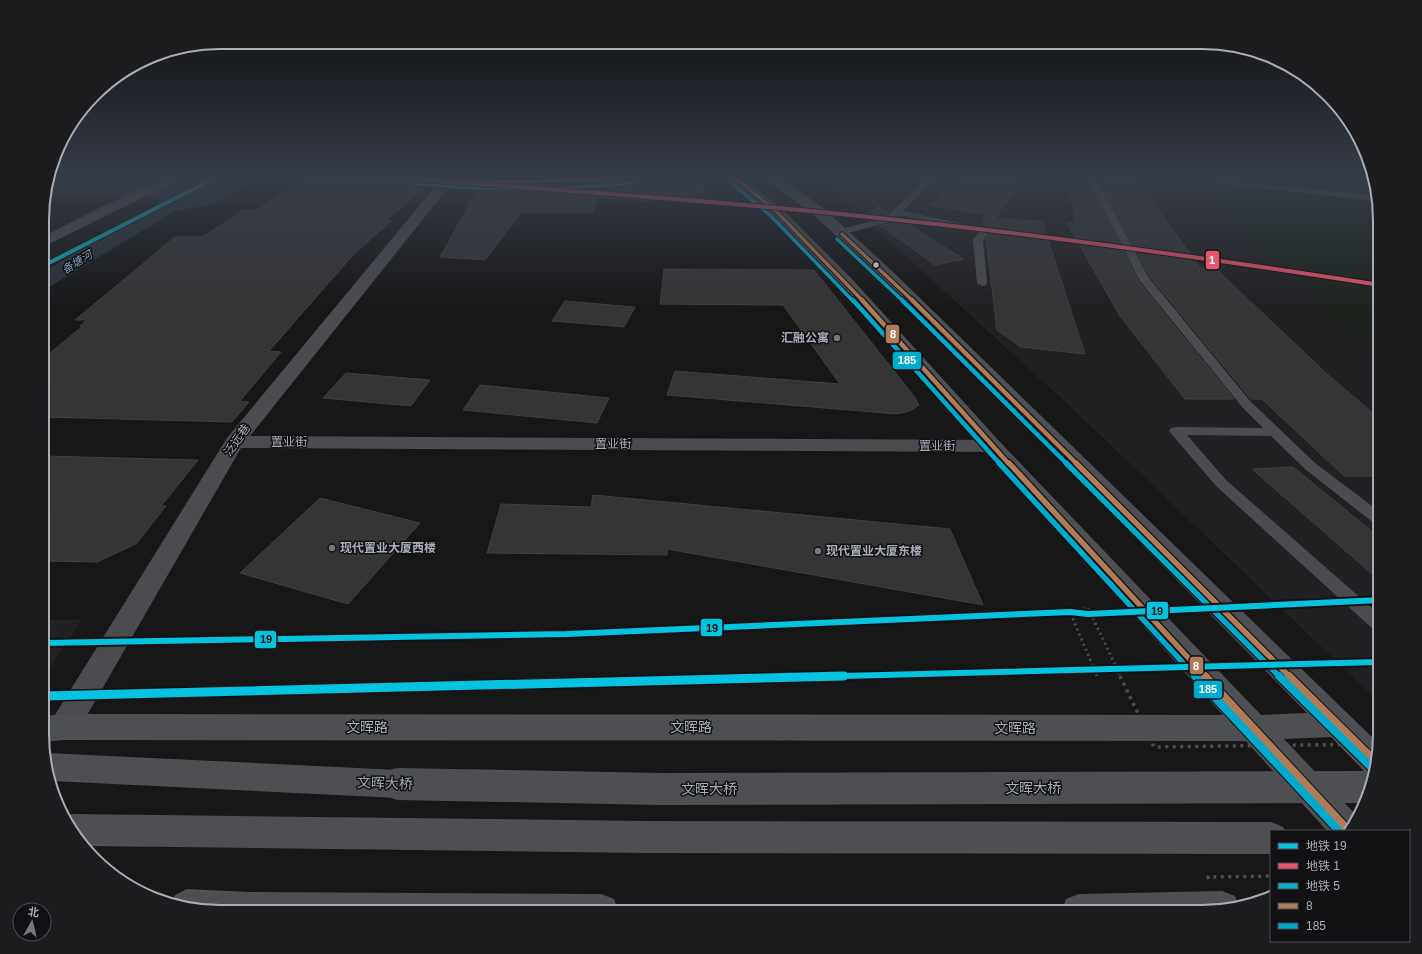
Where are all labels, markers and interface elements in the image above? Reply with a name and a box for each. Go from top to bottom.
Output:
water label: 备塘河 [60,247,96,276]
line badge: 1 [1205,250,1220,270]
text: 1 [1209,254,1215,266]
unlabelled marker [871,260,881,270]
line badge: 8 [885,324,900,344]
text: 8 [890,328,896,340]
place label: 汇融公寓 [781,331,829,345]
marker: 汇融公寓 [832,333,842,343]
line badge: 185 [892,351,922,370]
text: 185 [898,354,916,366]
street label: 泛远巷 [221,421,253,459]
street label: 置业街 [271,435,307,449]
street label: 置业街 [595,437,631,451]
street label: 置业街 [919,439,955,453]
place label: 现代置业大厦西楼 [340,541,436,555]
marker: 现代置业大厦西楼 [327,543,337,553]
place label: 现代置业大厦东楼 [826,544,922,558]
marker: 现代置业大厦东楼 [813,546,823,556]
line badge: 19 [1146,601,1169,620]
text: 19 [1151,605,1163,617]
line badge: 19 [700,618,723,637]
text: 19 [706,622,718,634]
line badge: 19 [254,630,277,649]
text: 19 [260,633,272,645]
line badge: 8 [1189,656,1204,675]
text: 8 [1193,660,1199,672]
line badge: 185 [1193,680,1223,699]
text: 185 [1199,683,1217,695]
street label: 文晖路 [346,719,388,735]
street label: 文晖路 [670,719,712,735]
street label: 文晖路 [994,720,1036,736]
street label: 文晖大桥 [357,774,413,792]
street label: 文晖大桥 [1005,780,1061,796]
street label: 文晖大桥 [681,781,737,797]
legend [1270,830,1410,942]
text: 地铁 19 [1306,839,1347,853]
text: 地铁 1 [1306,859,1340,873]
text: 地铁 5 [1306,879,1340,893]
text: 8 [1306,899,1313,913]
north arrow [12,902,52,942]
text: 北 [27,905,40,919]
text: 185 [1306,919,1326,933]

